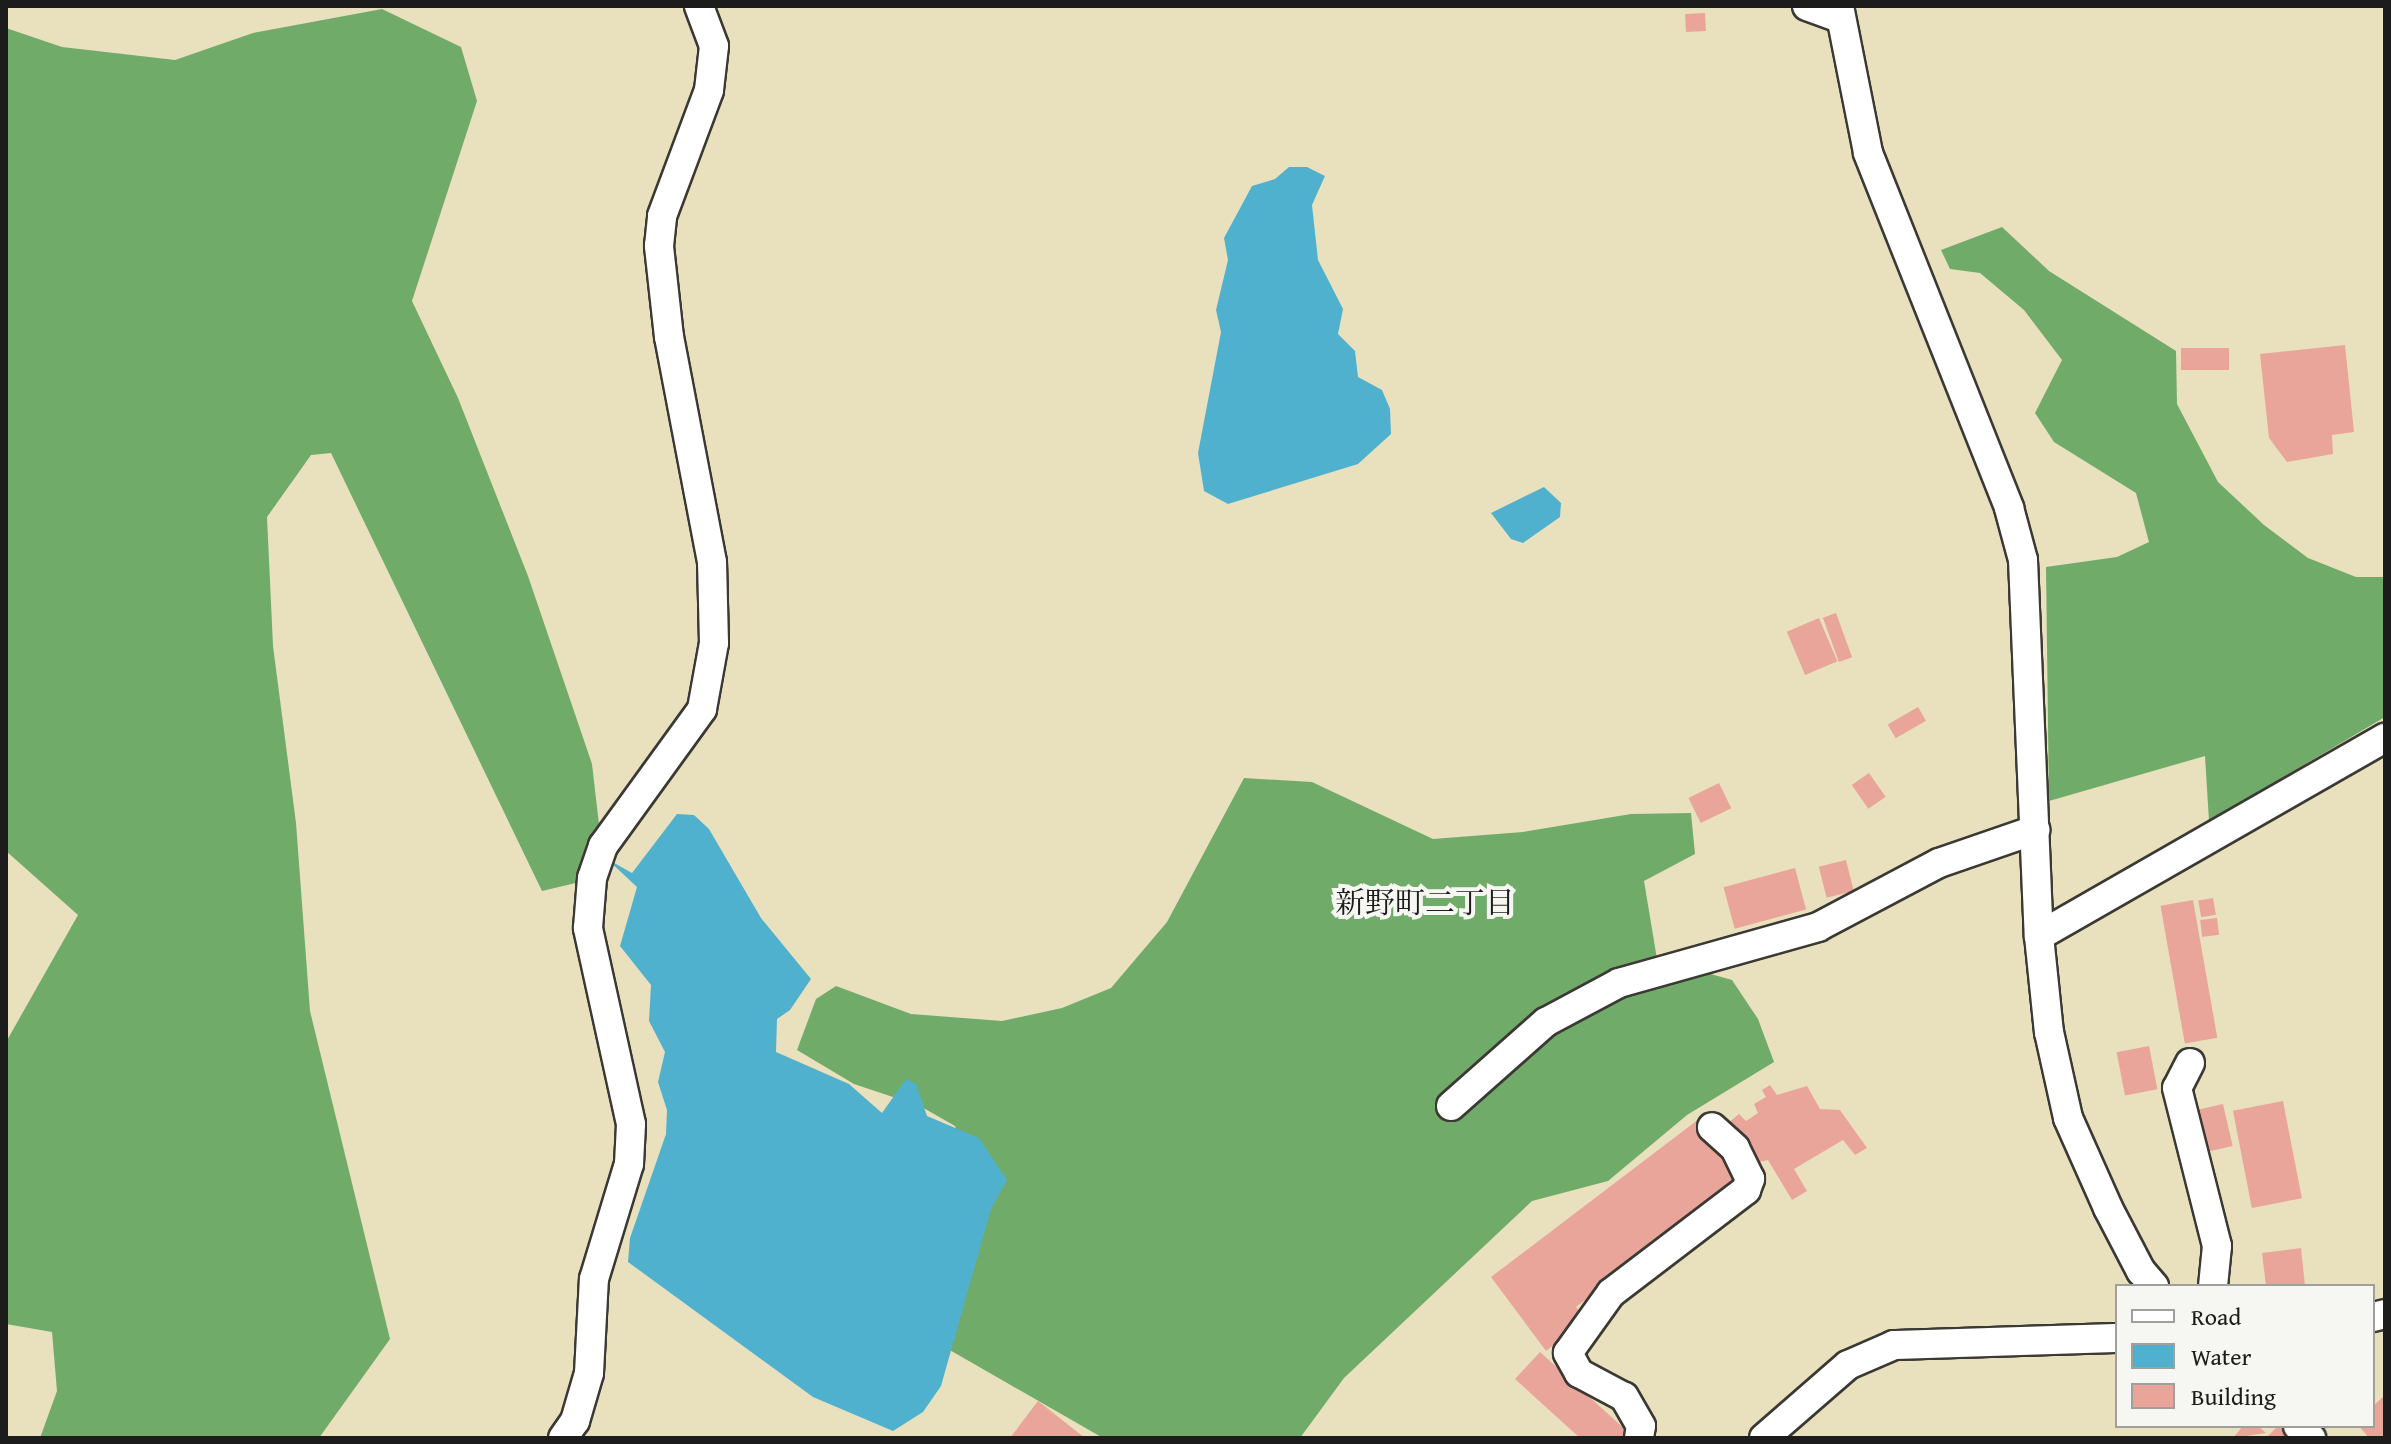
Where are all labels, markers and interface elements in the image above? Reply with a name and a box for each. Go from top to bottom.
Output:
district label: 新野町二丁目 [1335,884,1515,920]
legend [2115,1284,2375,1428]
text: Road [2191,1299,2241,1334]
text: Water [2191,1339,2251,1374]
text: Building [2191,1379,2276,1414]

